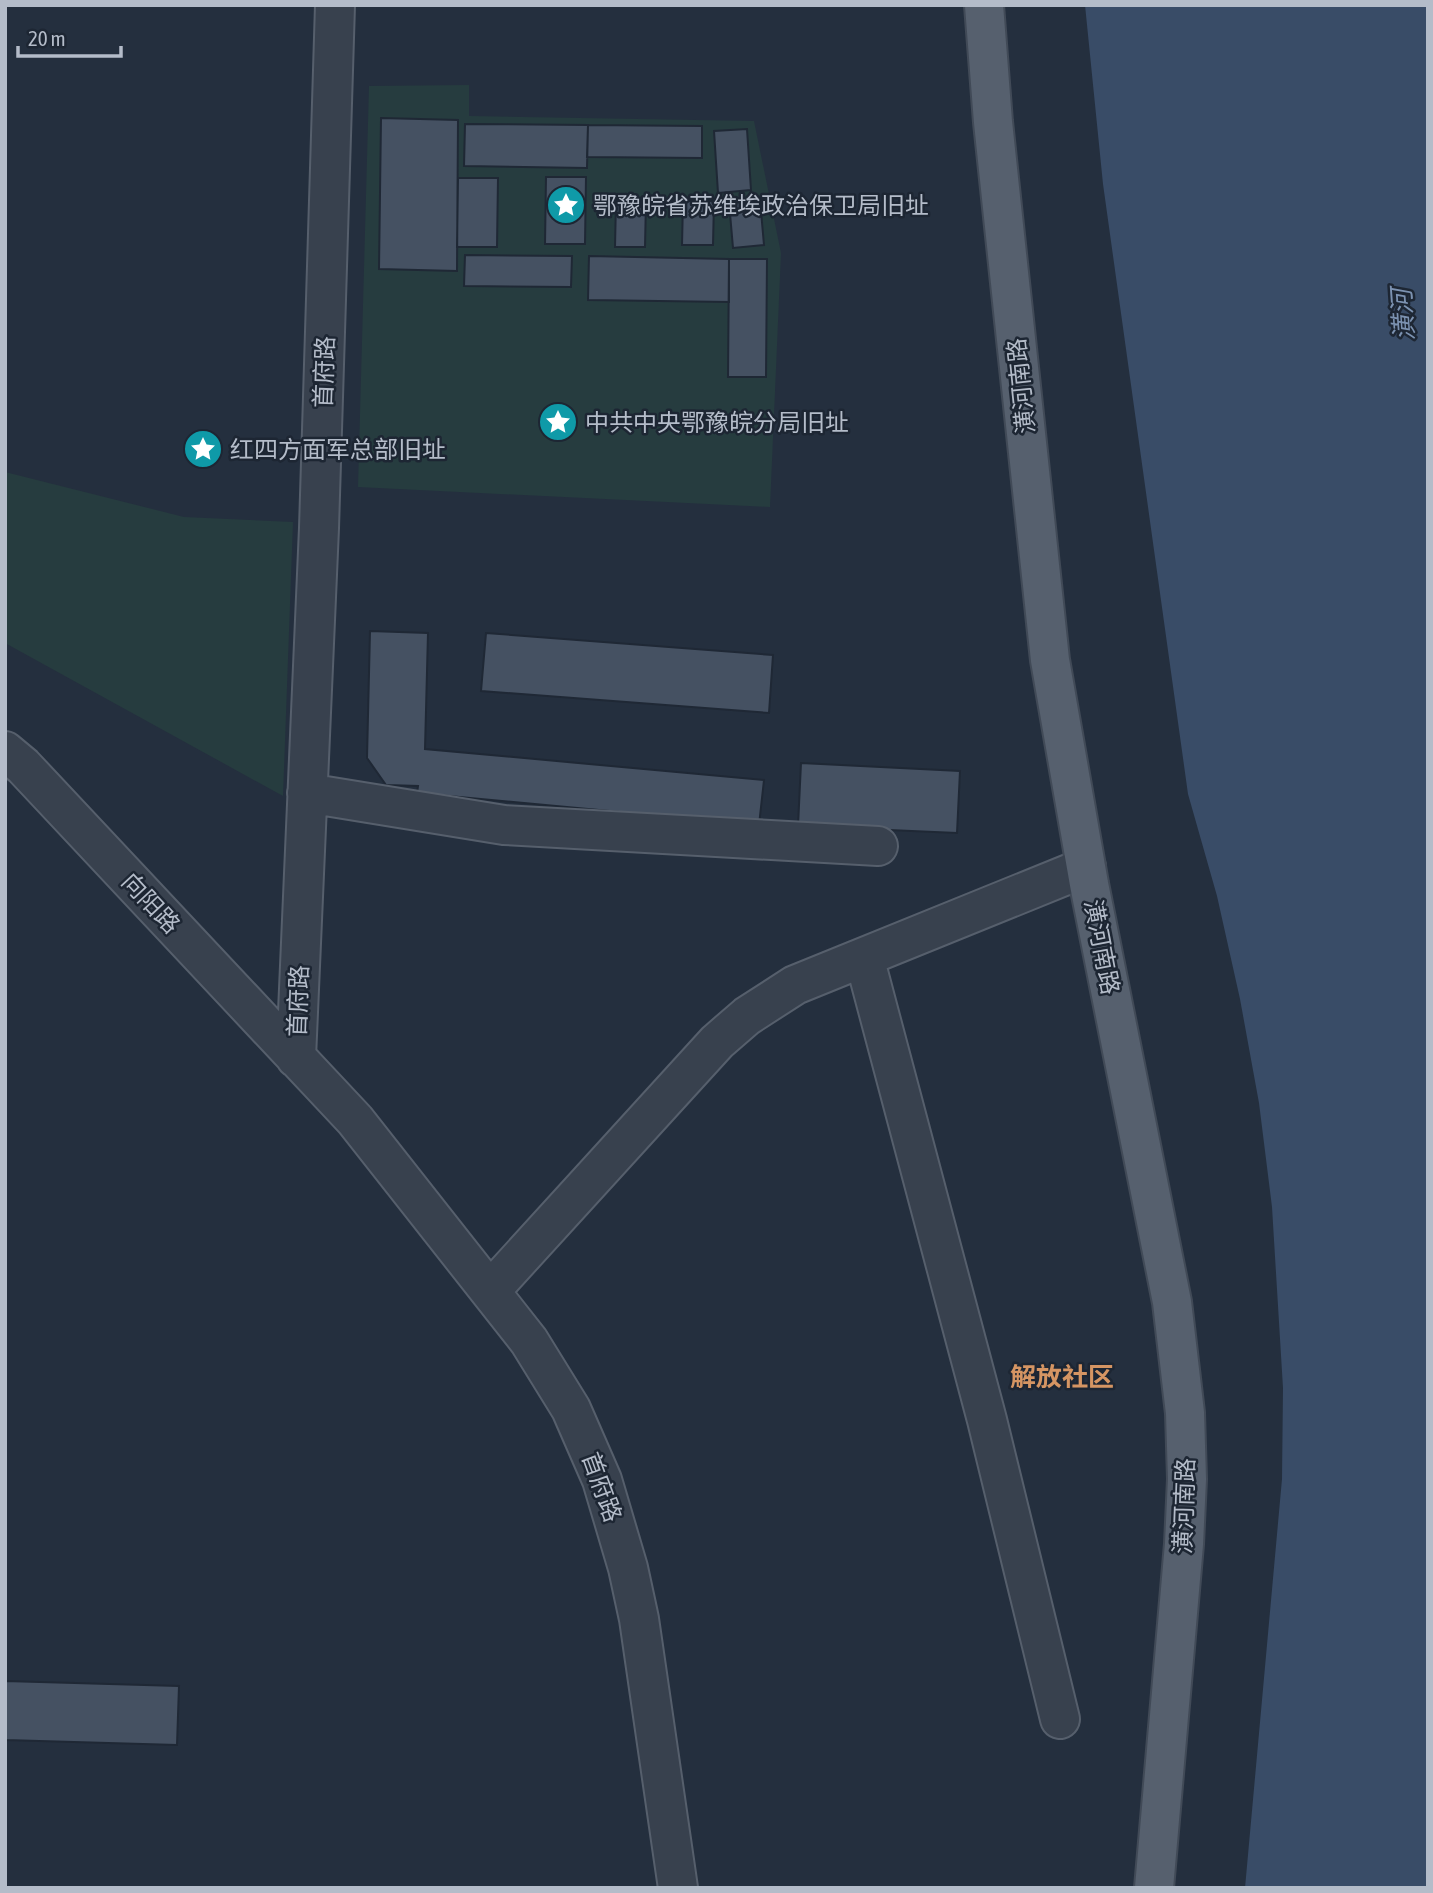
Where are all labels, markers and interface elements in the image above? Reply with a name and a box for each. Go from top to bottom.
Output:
scale bar [18,14,121,58]
text: 20 m [28,26,66,50]
place icon: 鄂豫皖省苏维埃政治保卫局旧址 [545,184,587,226]
place label: 鄂豫皖省苏维埃政治保卫局旧址 [593,192,929,219]
water label: 潢河 [1386,283,1420,342]
street label: 首府路 [309,336,339,408]
street label: 潢河南路 [1003,337,1039,435]
place icon: 中共中央鄂豫皖分局旧址 [537,401,579,443]
place label: 中共中央鄂豫皖分局旧址 [585,409,849,436]
place icon: 红四方面军总部旧址 [182,428,224,470]
place label: 红四方面军总部旧址 [230,436,446,463]
street label: 向阳路 [117,867,185,939]
street label: 潢河南路 [1080,897,1124,997]
street label: 首府路 [283,965,313,1037]
district label: 解放社区 [1010,1362,1114,1392]
street label: 首府路 [577,1449,627,1525]
street label: 潢河南路 [1169,1458,1199,1554]

